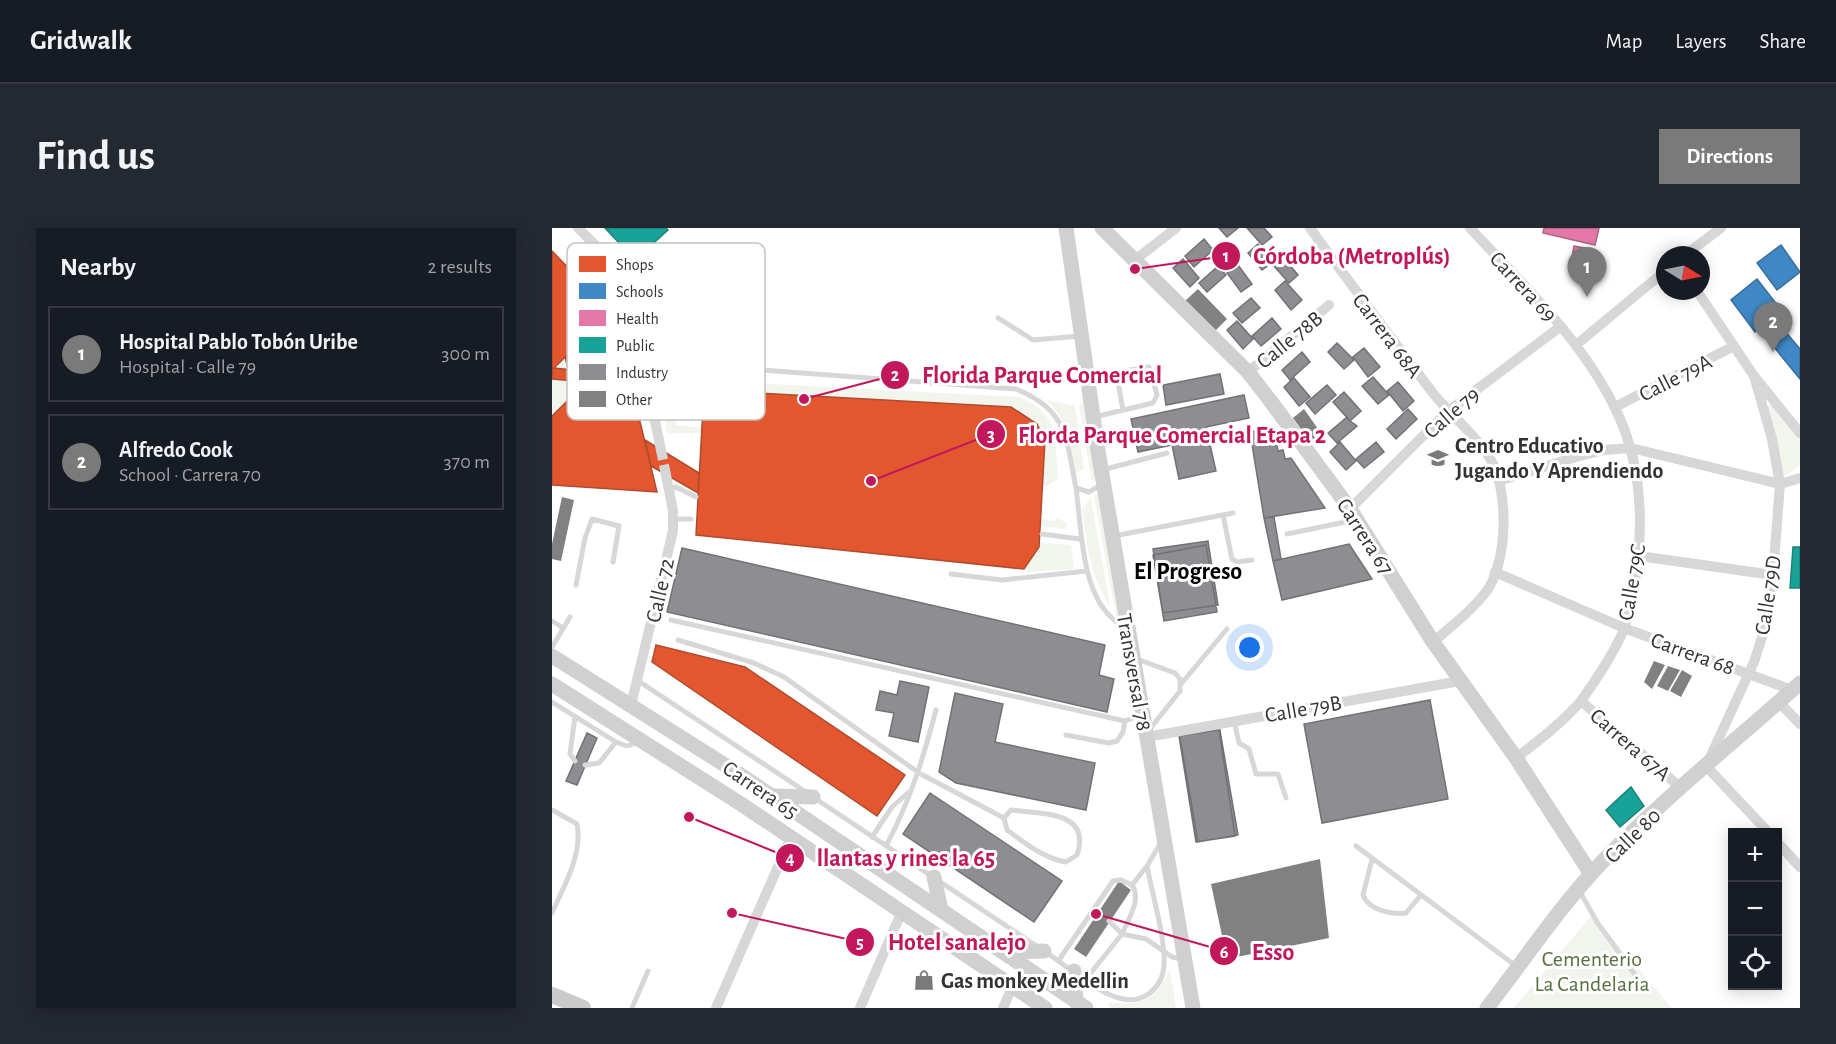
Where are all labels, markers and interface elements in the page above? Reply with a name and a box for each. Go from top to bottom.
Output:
text: Gridwalk [30,27,132,55]
text: Map [1606,31,1642,52]
text: Layers [1675,31,1726,52]
text: Share [1759,31,1806,52]
button: Directions [1659,129,1800,184]
text: Find us [36,135,155,177]
callout: Córdoba (Metroplús) [1211,235,1462,277]
legend [567,243,765,420]
text: Córdoba (Metroplús) [1253,245,1451,269]
north arrow [1656,246,1710,300]
street label: Carrera 69 [1486,247,1561,326]
text: 1 [1223,248,1229,266]
pin: 1 [1568,248,1606,297]
text: Nearby [60,254,136,280]
text: 2 results [428,257,492,277]
text: Shops [616,257,654,273]
text: Schools [616,284,663,300]
street label: Carrera 68A [1348,289,1426,382]
pin: 2 [1754,302,1792,352]
street label: Calle 78B [1253,307,1327,373]
text: Health [616,311,659,327]
text: Hospital Pablo Tobón Uribe [119,331,358,353]
text: Public [616,338,654,354]
text: 1 [78,344,85,364]
text: 300 m [441,344,490,364]
street label: Calle 79A [1635,350,1716,406]
callout: Florida Parque Comercial [880,354,1174,396]
text: Hospital · Calle 79 [119,357,256,377]
text: Florida Parque Comercial [922,364,1162,388]
text: Industry [616,365,668,382]
text: 2 [891,367,900,385]
street label: Calle 79 [1420,383,1484,443]
text: Other [616,392,653,408]
callout: Florda Parque Comercial Etapa 2 [976,413,1338,455]
text: Florda Parque Comercial Etapa 2 [1018,424,1326,448]
text: 3 [987,427,995,445]
place label: Centro Educativo Jugando Y Aprendiendo [1455,435,1663,482]
text: Alfredo Cook [119,439,233,461]
school or university icon: Centro Educativo Jugando Y Aprendiendo [1426,446,1450,470]
text: 2 [77,452,86,472]
text: 370 m [444,452,490,472]
text: School · Carrera 70 [119,465,261,485]
street label: Carrera 67 [1333,495,1398,579]
street label: Calle 79C [1614,542,1650,622]
street label: Calle 79D [1751,554,1785,636]
street label: Calle 72 [642,556,678,625]
district label: El Progreso [1134,560,1242,584]
street label: Transversal 78 [1113,612,1155,733]
street label: Carrera 68 [1648,629,1737,679]
your location [1235,633,1264,662]
street label: Calle 79B [1263,691,1343,727]
street label: Carrera 67A [1586,704,1675,786]
street label: Carrera 65 [719,757,802,823]
street label: Calle 80 [1600,804,1665,867]
map controls [1728,828,1782,990]
button: + [1728,828,1782,882]
callout: llantas y rines la 65 [775,837,1007,879]
text: llantas y rines la 65 [817,847,995,871]
text: 4 [785,850,795,868]
button: − [1728,882,1782,936]
callout: Hotel sanalejo [845,921,1038,963]
callout: Esso [1209,930,1306,972]
text: Hotel sanalejo [888,931,1026,955]
text: 5 [856,934,864,952]
button: locate [1728,936,1782,990]
text: Esso [1252,941,1294,965]
text: 6 [1220,944,1229,962]
park label: Cementerio La Candelaria [1534,948,1650,995]
shop icon: Gas monkey Medellin [912,968,936,992]
place label: Gas monkey Medellin [941,970,1129,993]

